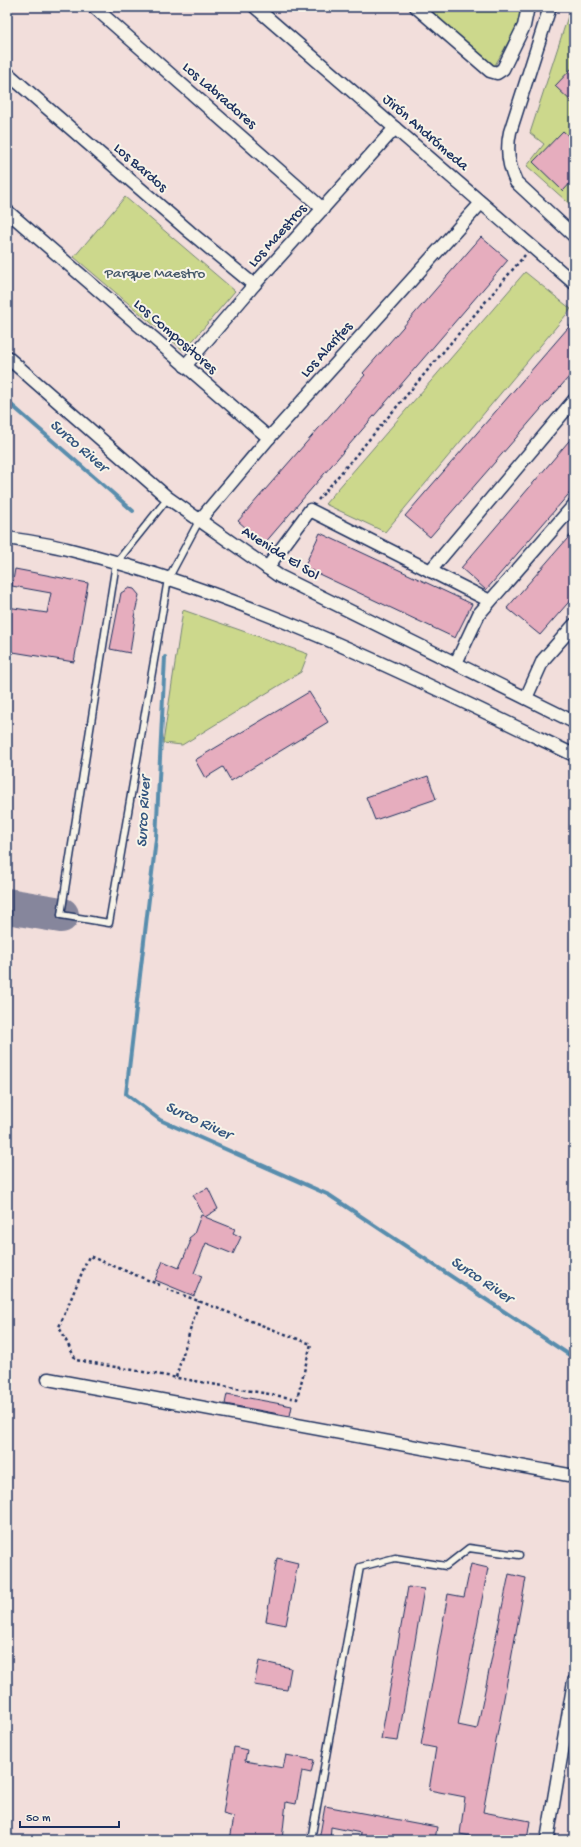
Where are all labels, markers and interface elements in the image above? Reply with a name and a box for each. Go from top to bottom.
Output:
street label: Los Labradores [178,59,260,134]
street label: Jirón Andrómeda [378,91,472,176]
street label: Los Bardos [109,140,171,197]
street label: Los Maestros [245,200,311,271]
park label: Parque Maestro [104,265,205,283]
street label: Los Compositores [129,296,221,379]
street label: Los Alarifes [297,318,357,382]
water label: Surco River [45,417,114,480]
street label: Avenida El Sol [238,523,322,585]
water label: Surco River [134,773,157,848]
water label: Surco River [162,1098,237,1147]
water label: Surco River [446,1253,518,1311]
scale bar [20,1803,119,1829]
text: 50 m [26,1812,51,1826]

